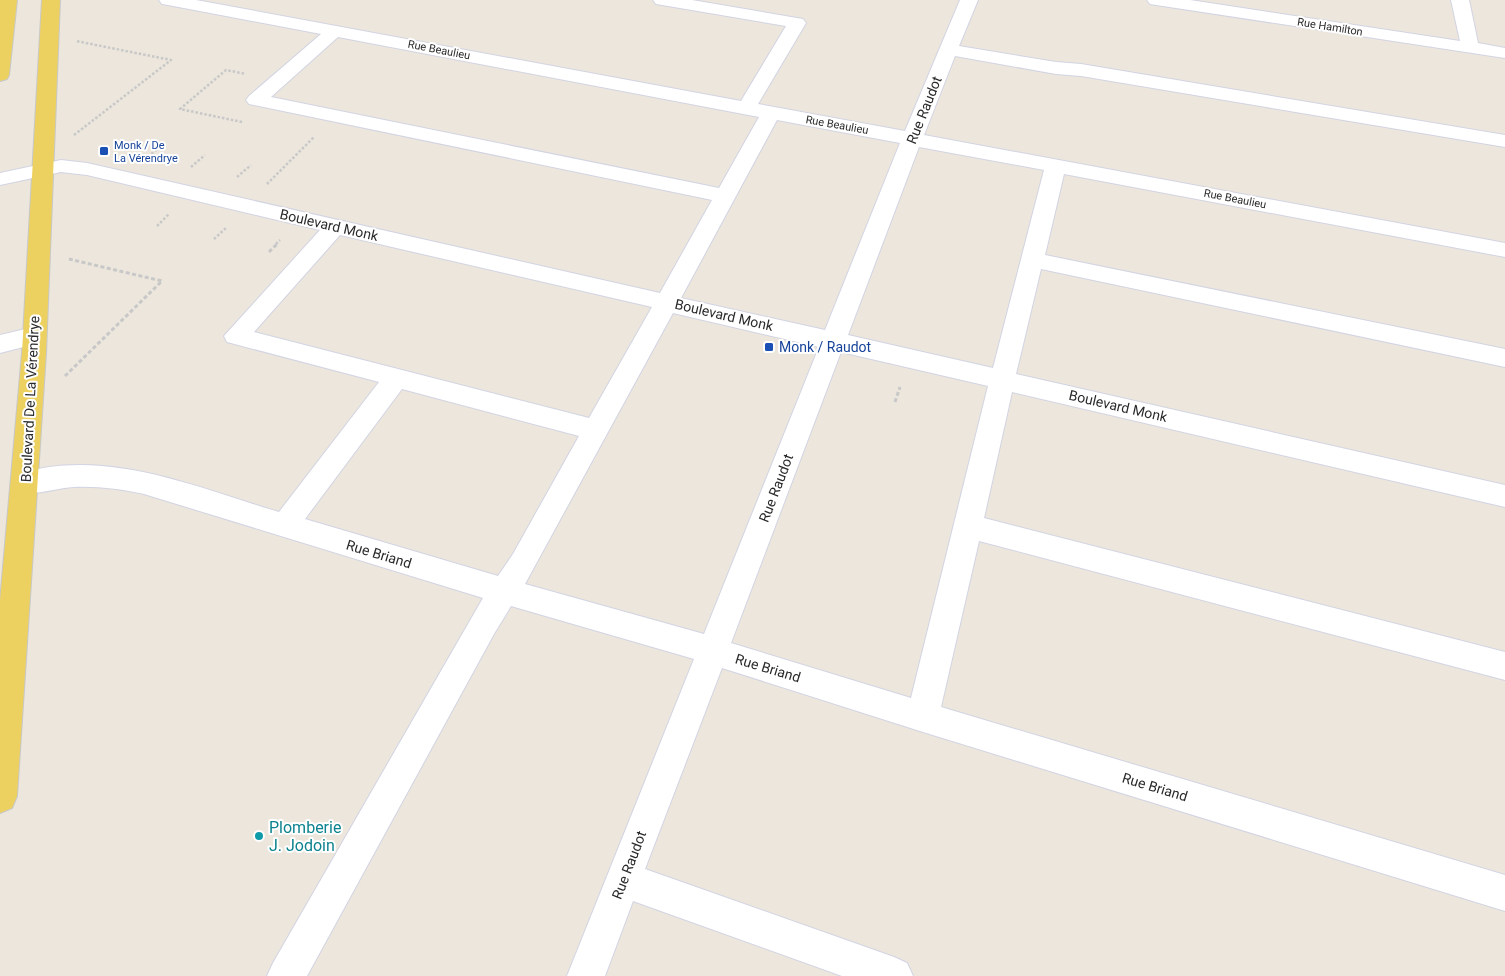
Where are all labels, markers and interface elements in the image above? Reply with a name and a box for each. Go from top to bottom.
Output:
street label: Rue Hamilton [1296,15,1364,39]
street label: Rue Beaulieu [407,38,471,62]
street label: Rue Raudot [903,73,945,146]
street label: Rue Beaulieu [805,113,869,137]
place label: Monk / De La Vérendrye [114,139,178,165]
marker: Monk / De La Vérendrye [98,145,110,157]
street label: Rue Beaulieu [1203,187,1267,211]
street label: Boulevard Monk [278,206,381,244]
street label: Boulevard Monk [673,296,776,334]
street label: Boulevard De La Vérendrye [18,315,42,483]
place label: Monk / Raudot [779,339,872,355]
marker: Monk / Raudot [763,341,775,353]
street label: Boulevard Monk [1067,387,1170,425]
street label: Rue Raudot [756,451,796,524]
street label: Rue Briand [344,537,414,571]
street label: Rue Briand [733,651,803,685]
street label: Rue Briand [1120,770,1190,804]
place label: Plomberie J. Jodoin [269,818,341,855]
street label: Rue Raudot [609,828,649,901]
marker: Plomberie J. Jodoin [253,830,265,842]

